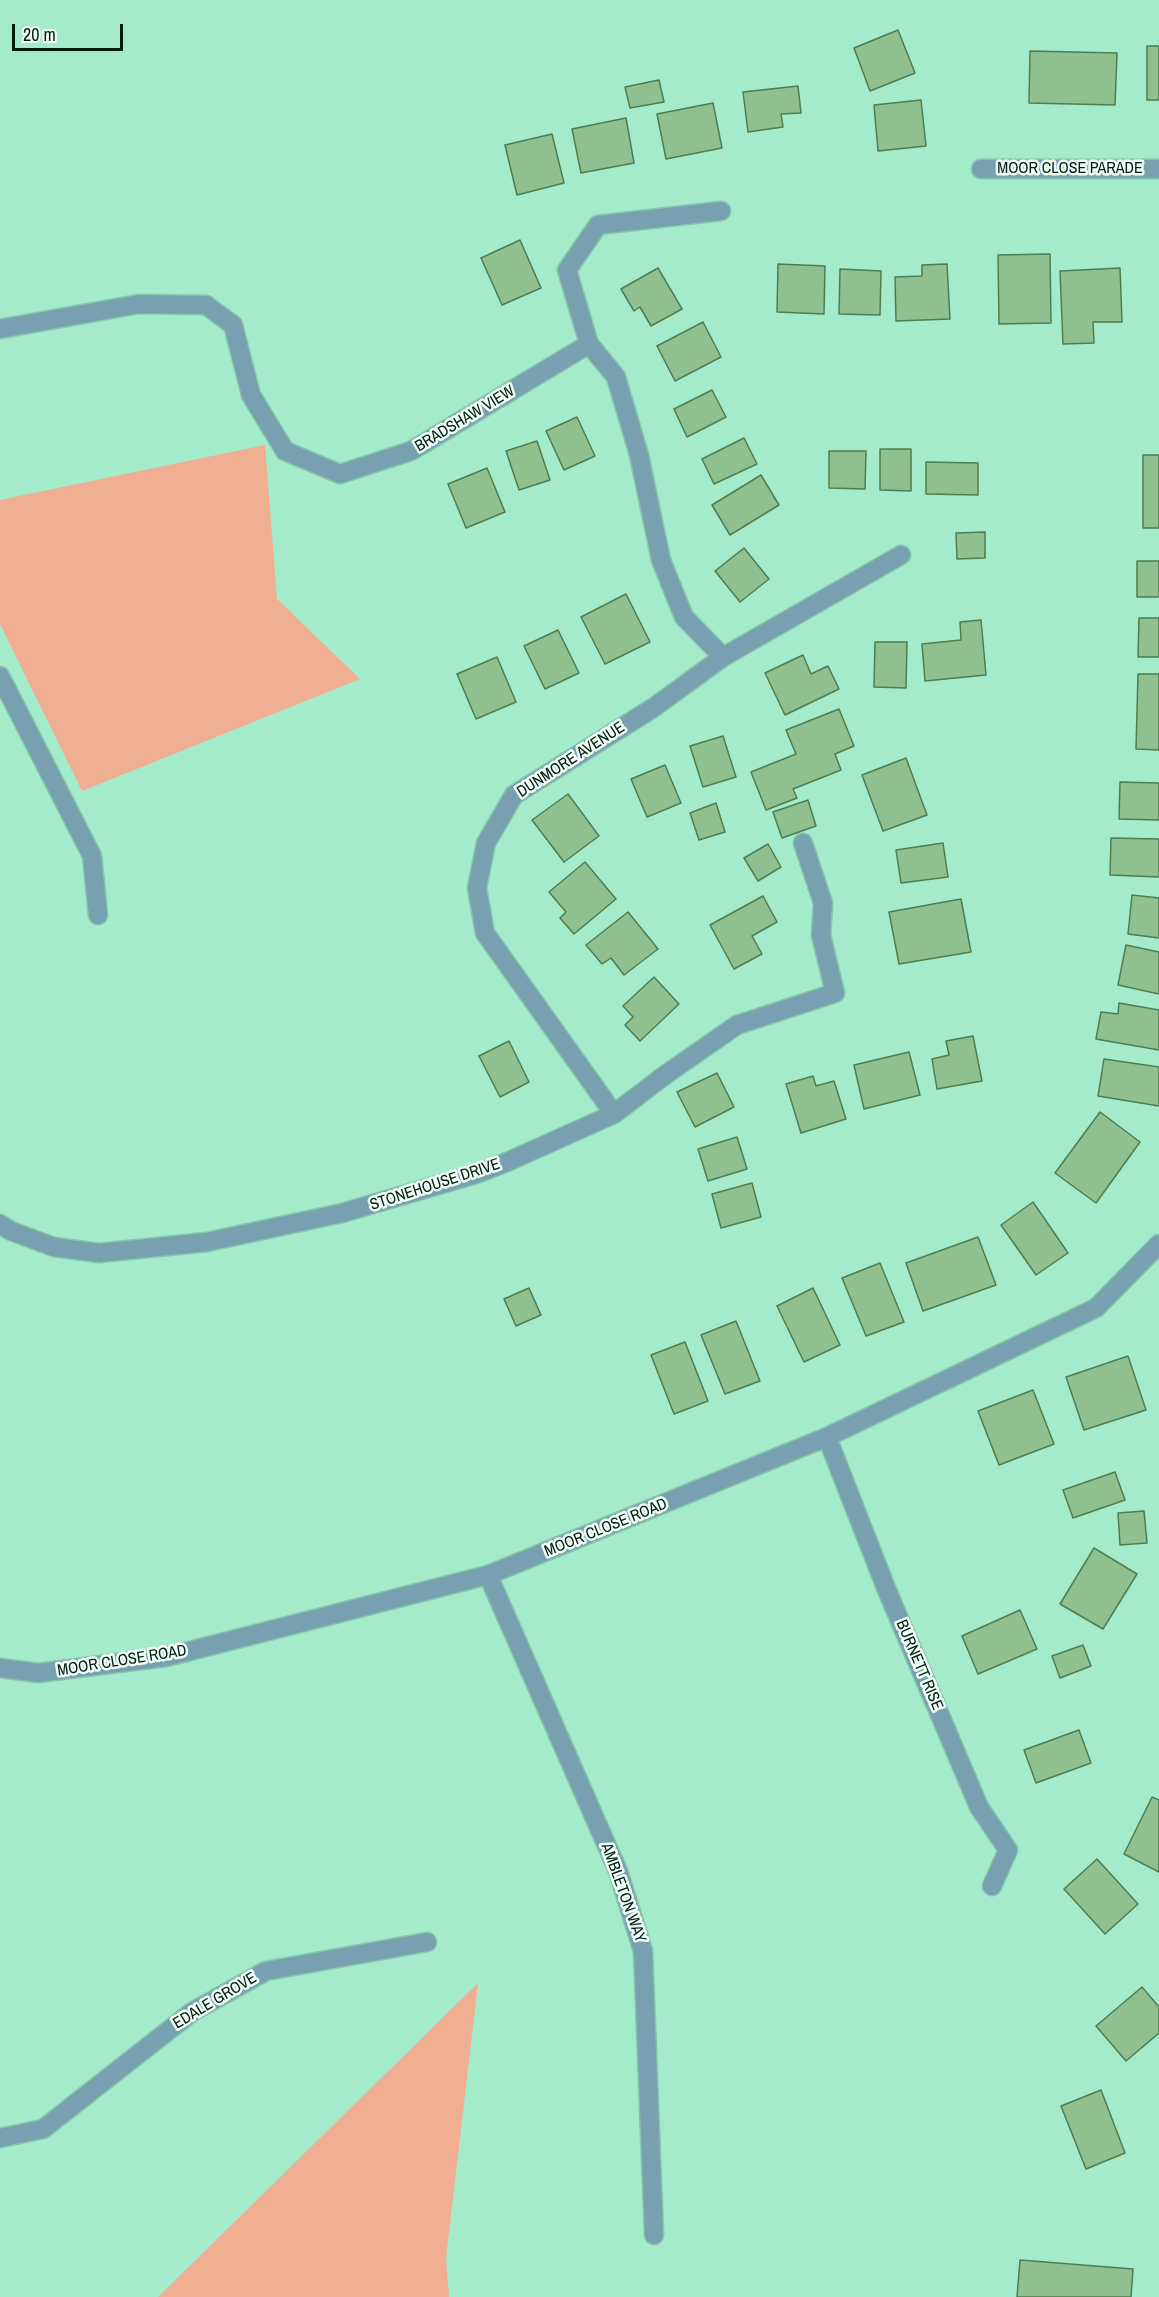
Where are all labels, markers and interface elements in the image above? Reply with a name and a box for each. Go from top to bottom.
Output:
scale bar [15,12,126,50]
text: 20 m [23,22,56,47]
street label: MOOR CLOSE PARADE [997,159,1143,179]
street label: BRADSHAW VIEW [412,382,518,456]
street label: DUNMORE AVENUE [514,718,628,802]
street label: STONEHOUSE DRIVE [368,1155,502,1215]
street label: MOOR CLOSE ROAD [542,1495,670,1561]
street label: BURNETT RISE [891,1617,947,1713]
street label: MOOR CLOSE ROAD [56,1641,188,1681]
street label: AMBLETON WAY [596,1841,650,1945]
street label: EDALE GROVE [170,1969,260,2033]

